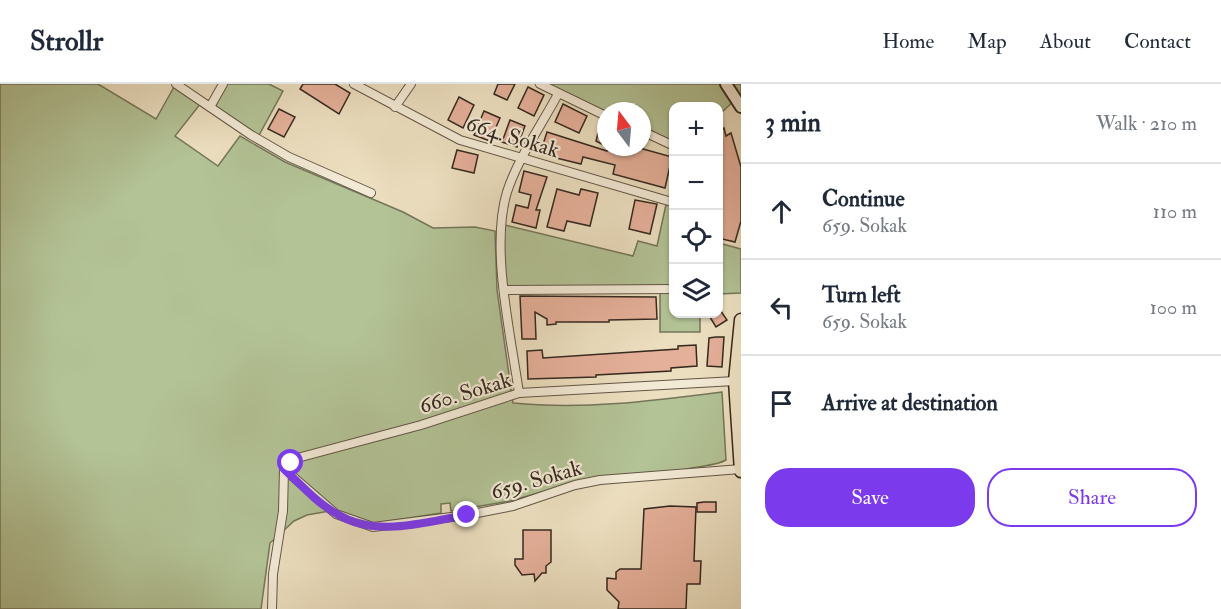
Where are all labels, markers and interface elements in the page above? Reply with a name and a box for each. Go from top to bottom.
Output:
text: Strollr [30,24,103,59]
text: Home [882,28,934,55]
text: Map [967,28,1007,55]
text: About [1040,28,1091,55]
text: Contact [1124,28,1191,55]
north arrow [597,102,651,156]
map controls [669,102,723,318]
button: + [669,102,723,156]
text: 3 min [765,107,821,139]
street label: 664. Sokak [463,110,563,165]
text: Walk · 210 m [1096,111,1197,136]
button: − [669,156,723,210]
text: Continue [822,185,905,213]
icon: ahead [765,195,798,228]
text: 110 m [1153,199,1197,224]
button: locate [669,210,723,264]
text: 659. Sokak [822,213,907,238]
button: layers [669,264,723,318]
text: Turn left [822,281,901,309]
icon: left [765,291,798,324]
text: 100 m [1150,295,1197,320]
text: 659. Sokak [822,309,907,334]
street label: 660. Sokak [416,366,515,420]
icon: arrive [765,387,798,420]
text: Arrive at destination [822,389,998,417]
route start [277,449,303,475]
street label: 659. Sokak [487,453,586,506]
button: Save [765,468,975,527]
button: Share [987,468,1197,527]
route end [453,501,479,527]

